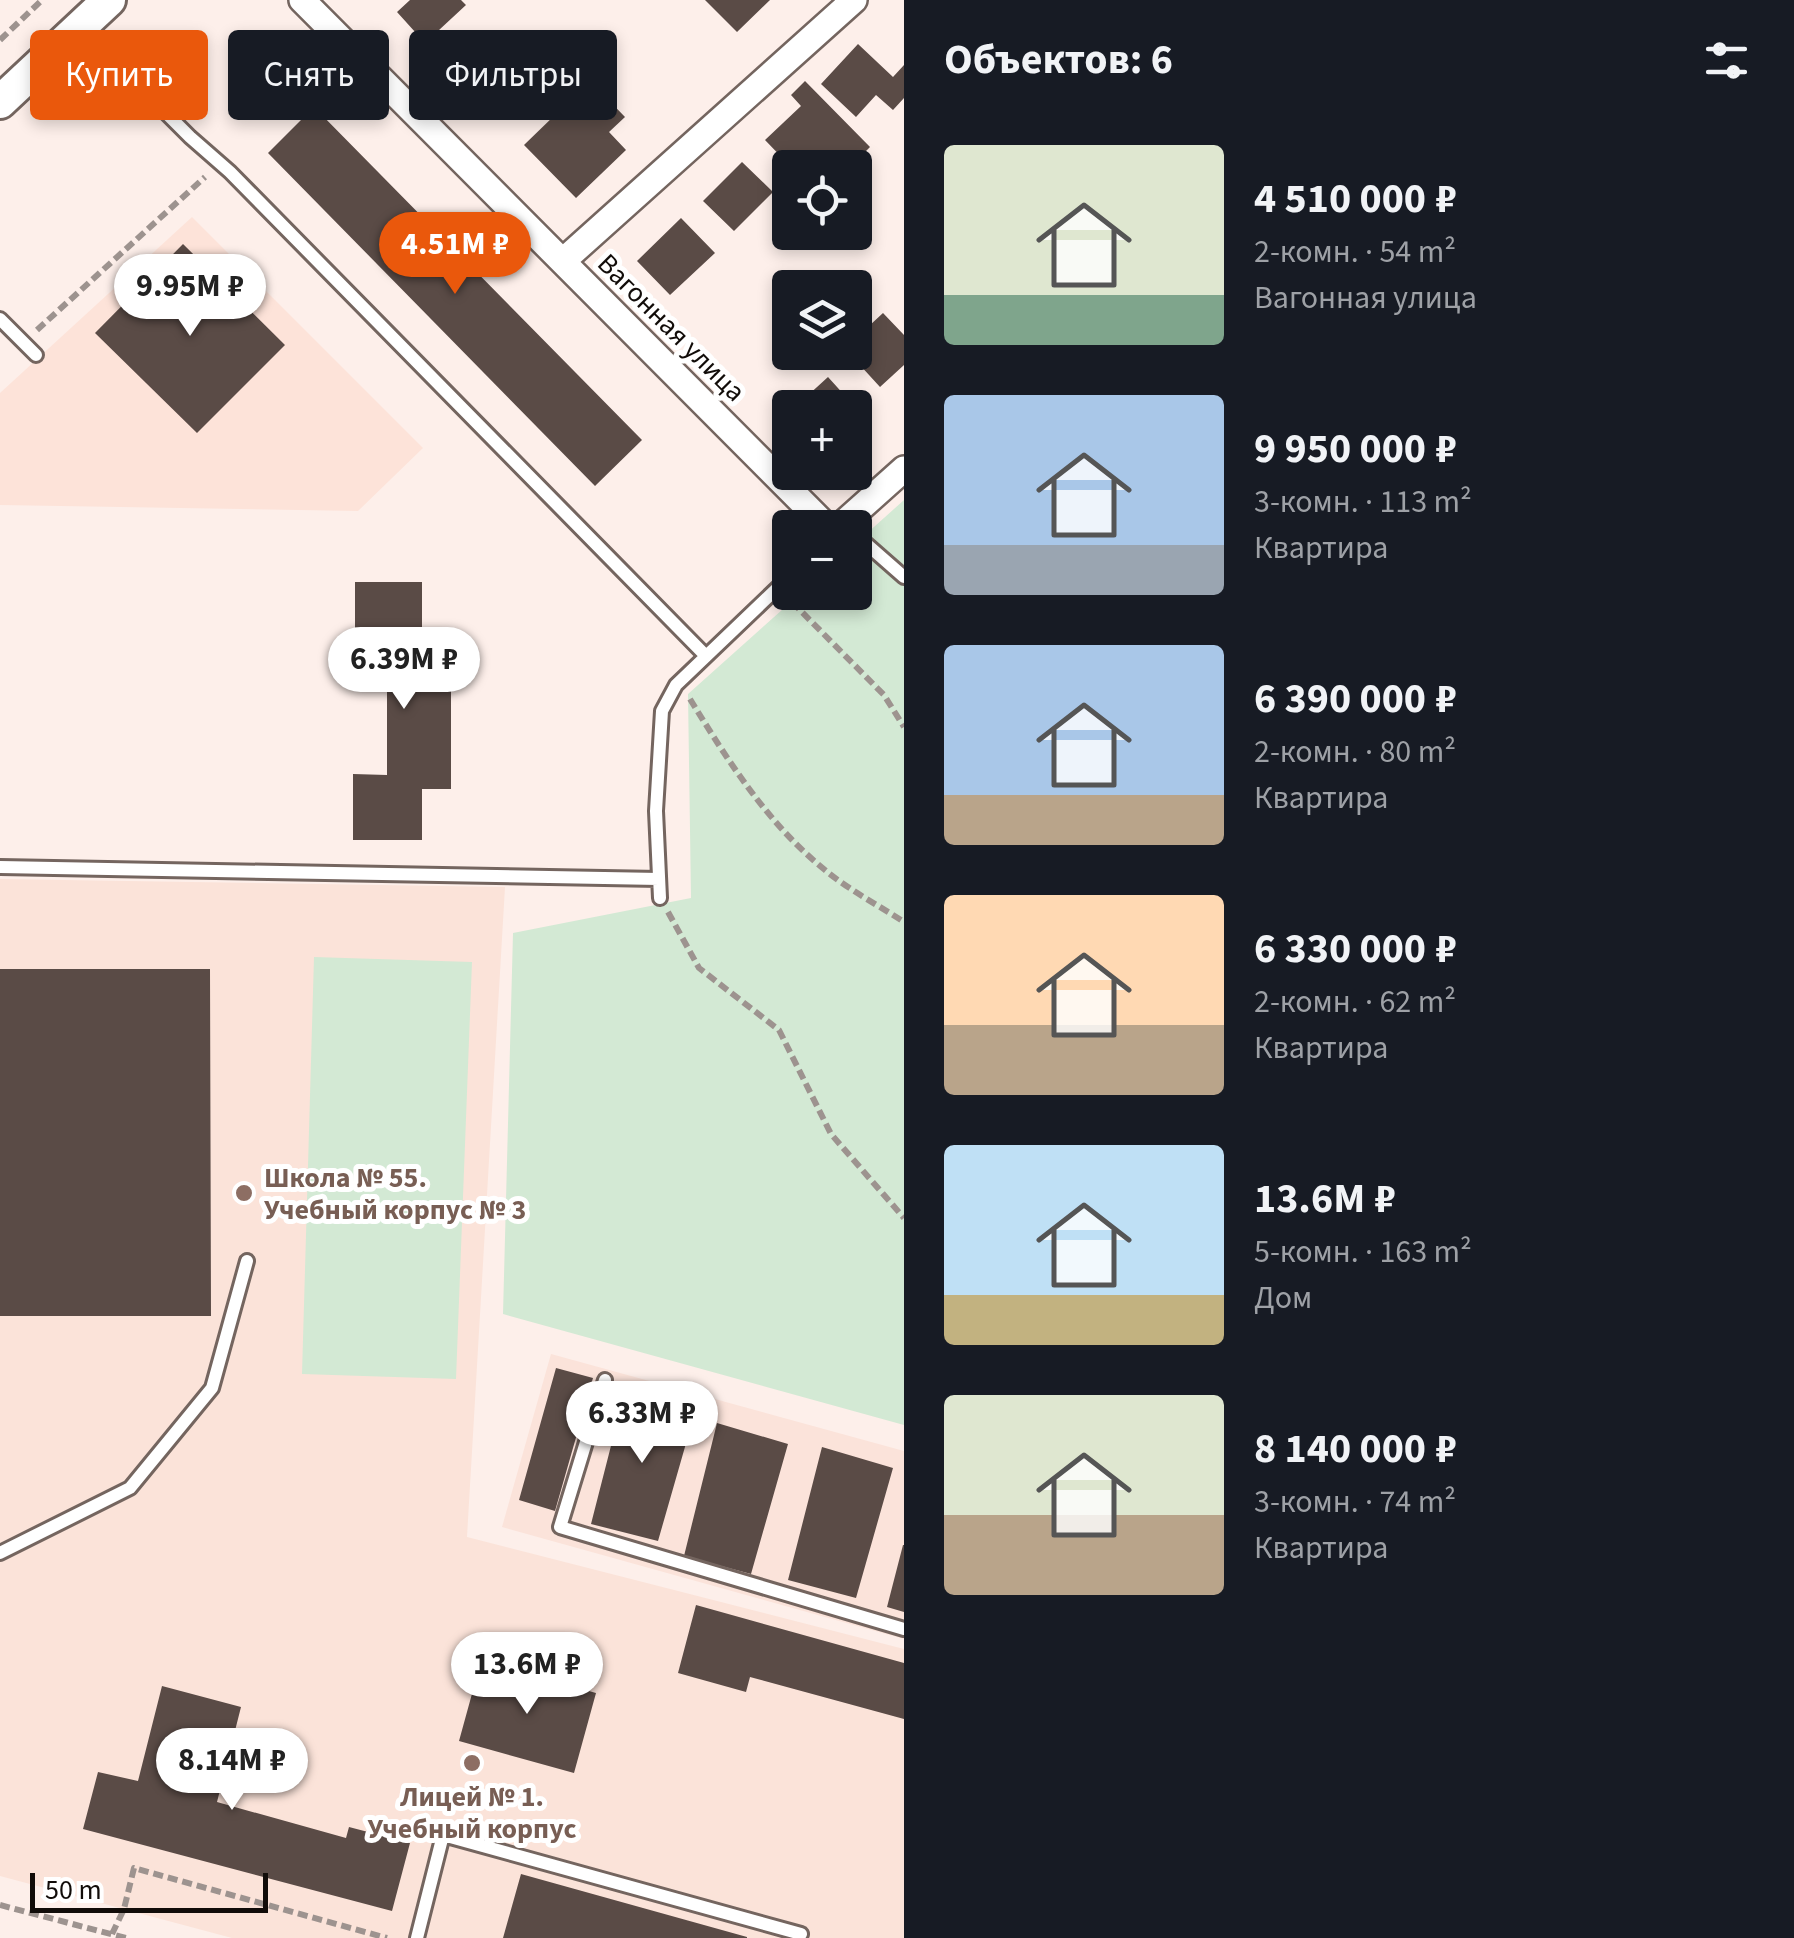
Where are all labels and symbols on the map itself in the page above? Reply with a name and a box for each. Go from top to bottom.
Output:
pin: 4.51M ₽ [363,212,547,297]
street label: Вагонная улица [588,245,754,411]
pin: 9.95M ₽ [98,254,282,339]
pin: 6.39M ₽ [312,627,496,712]
place label: Школа № 55. Учебный корпус № 3 [264,1158,526,1230]
marker: Школа № 55. Учебный корпус № 3 [233,1182,255,1204]
pin: 6.33M ₽ [550,1381,734,1466]
pin: 13.6M ₽ [435,1632,619,1717]
pin: 8.14M ₽ [140,1728,324,1813]
marker: Лицей № 1. Учебный корпус [461,1752,483,1774]
place label: Лицей № 1. Учебный корпус [367,1777,577,1849]
scale bar [30,1868,268,1912]

